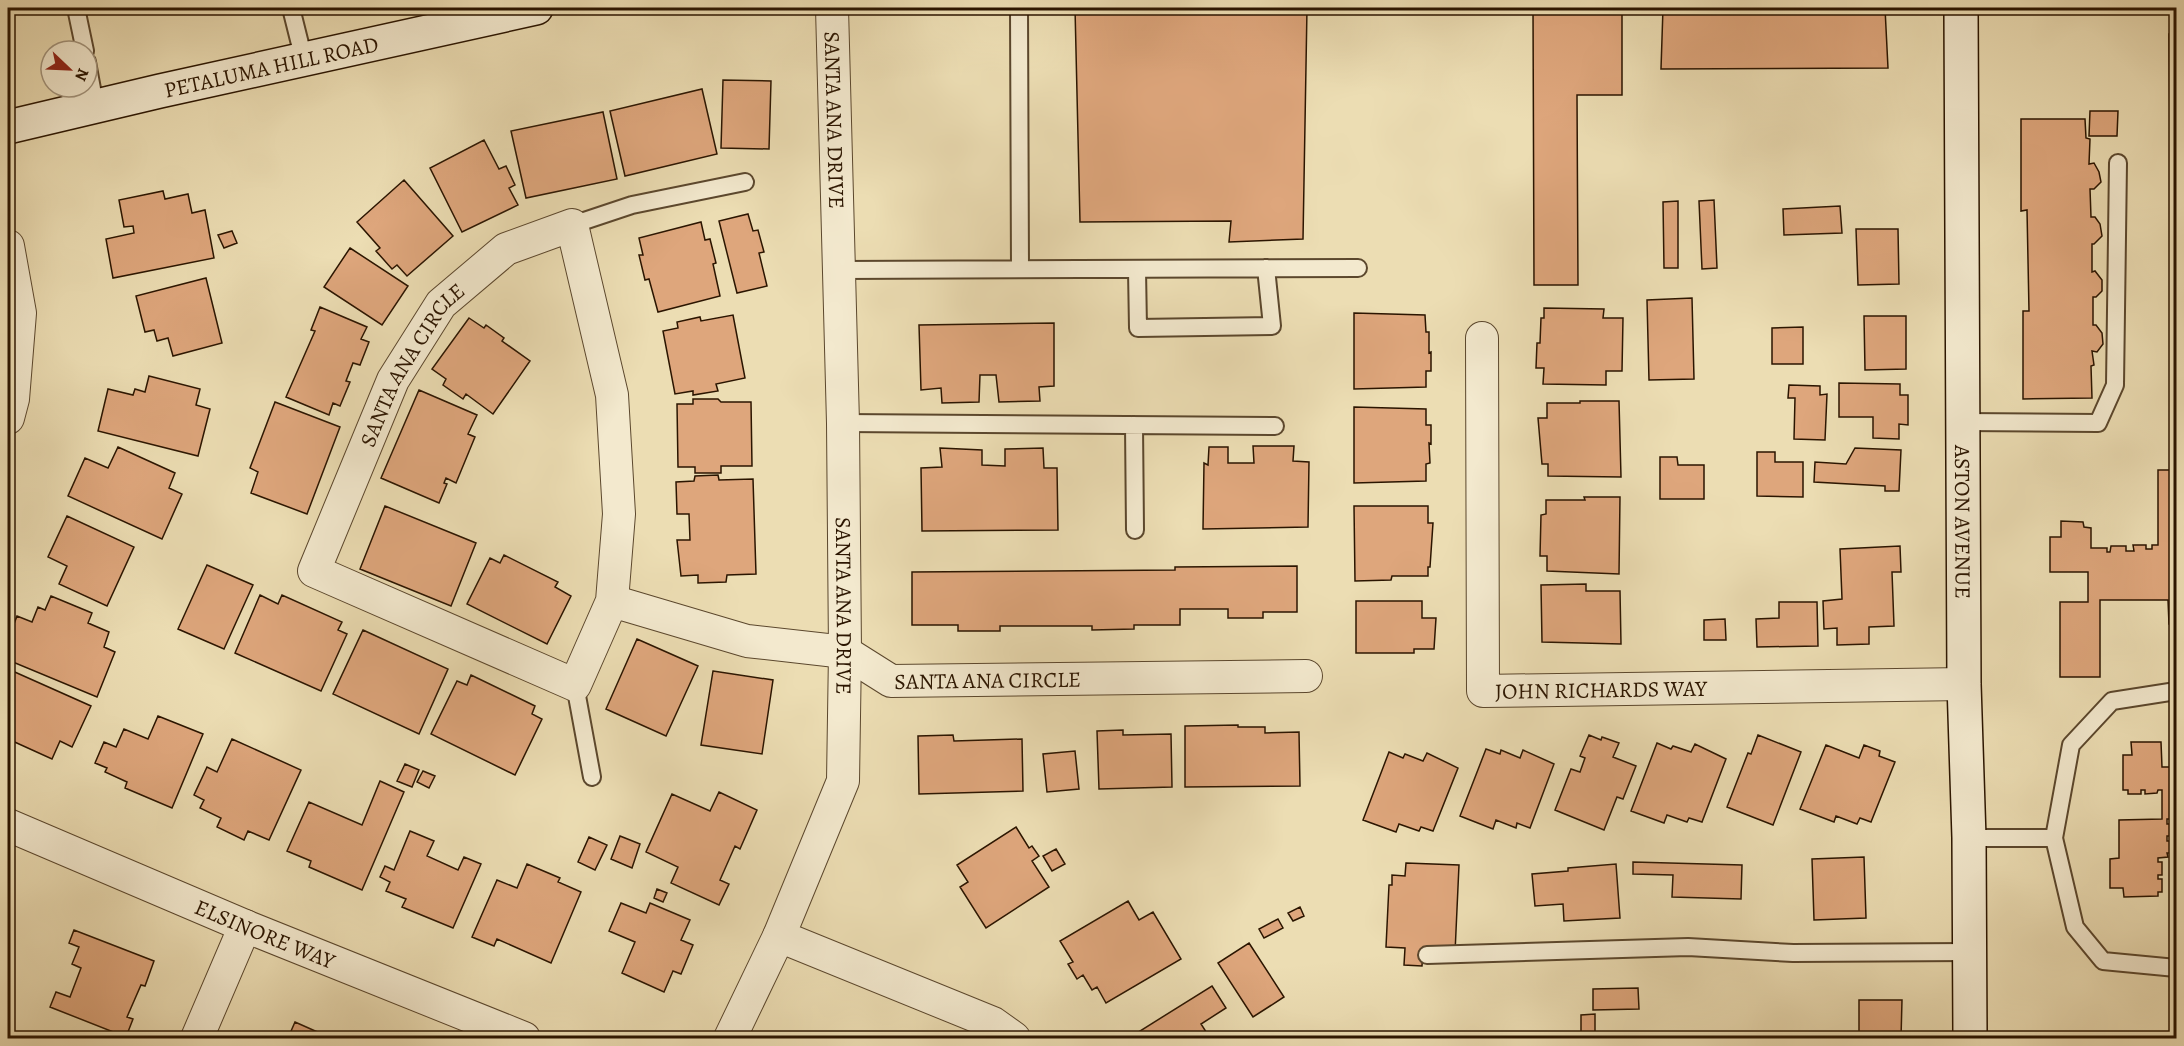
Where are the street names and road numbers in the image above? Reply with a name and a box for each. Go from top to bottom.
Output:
street label: PETALUMA HILL ROAD [161,29,381,106]
street label: SANTA ANA DRIVE [817,31,851,209]
street label: SANTA ANA CIRCLE [353,276,471,451]
street label: ASTON AVENUE [1947,444,1978,599]
street label: SANTA ANA DRIVE [828,517,859,695]
street label: SANTA ANA CIRCLE [894,665,1081,697]
street label: JOHN RICHARDS WAY [1495,674,1708,707]
street label: ELSINORE WAY [190,892,340,977]

